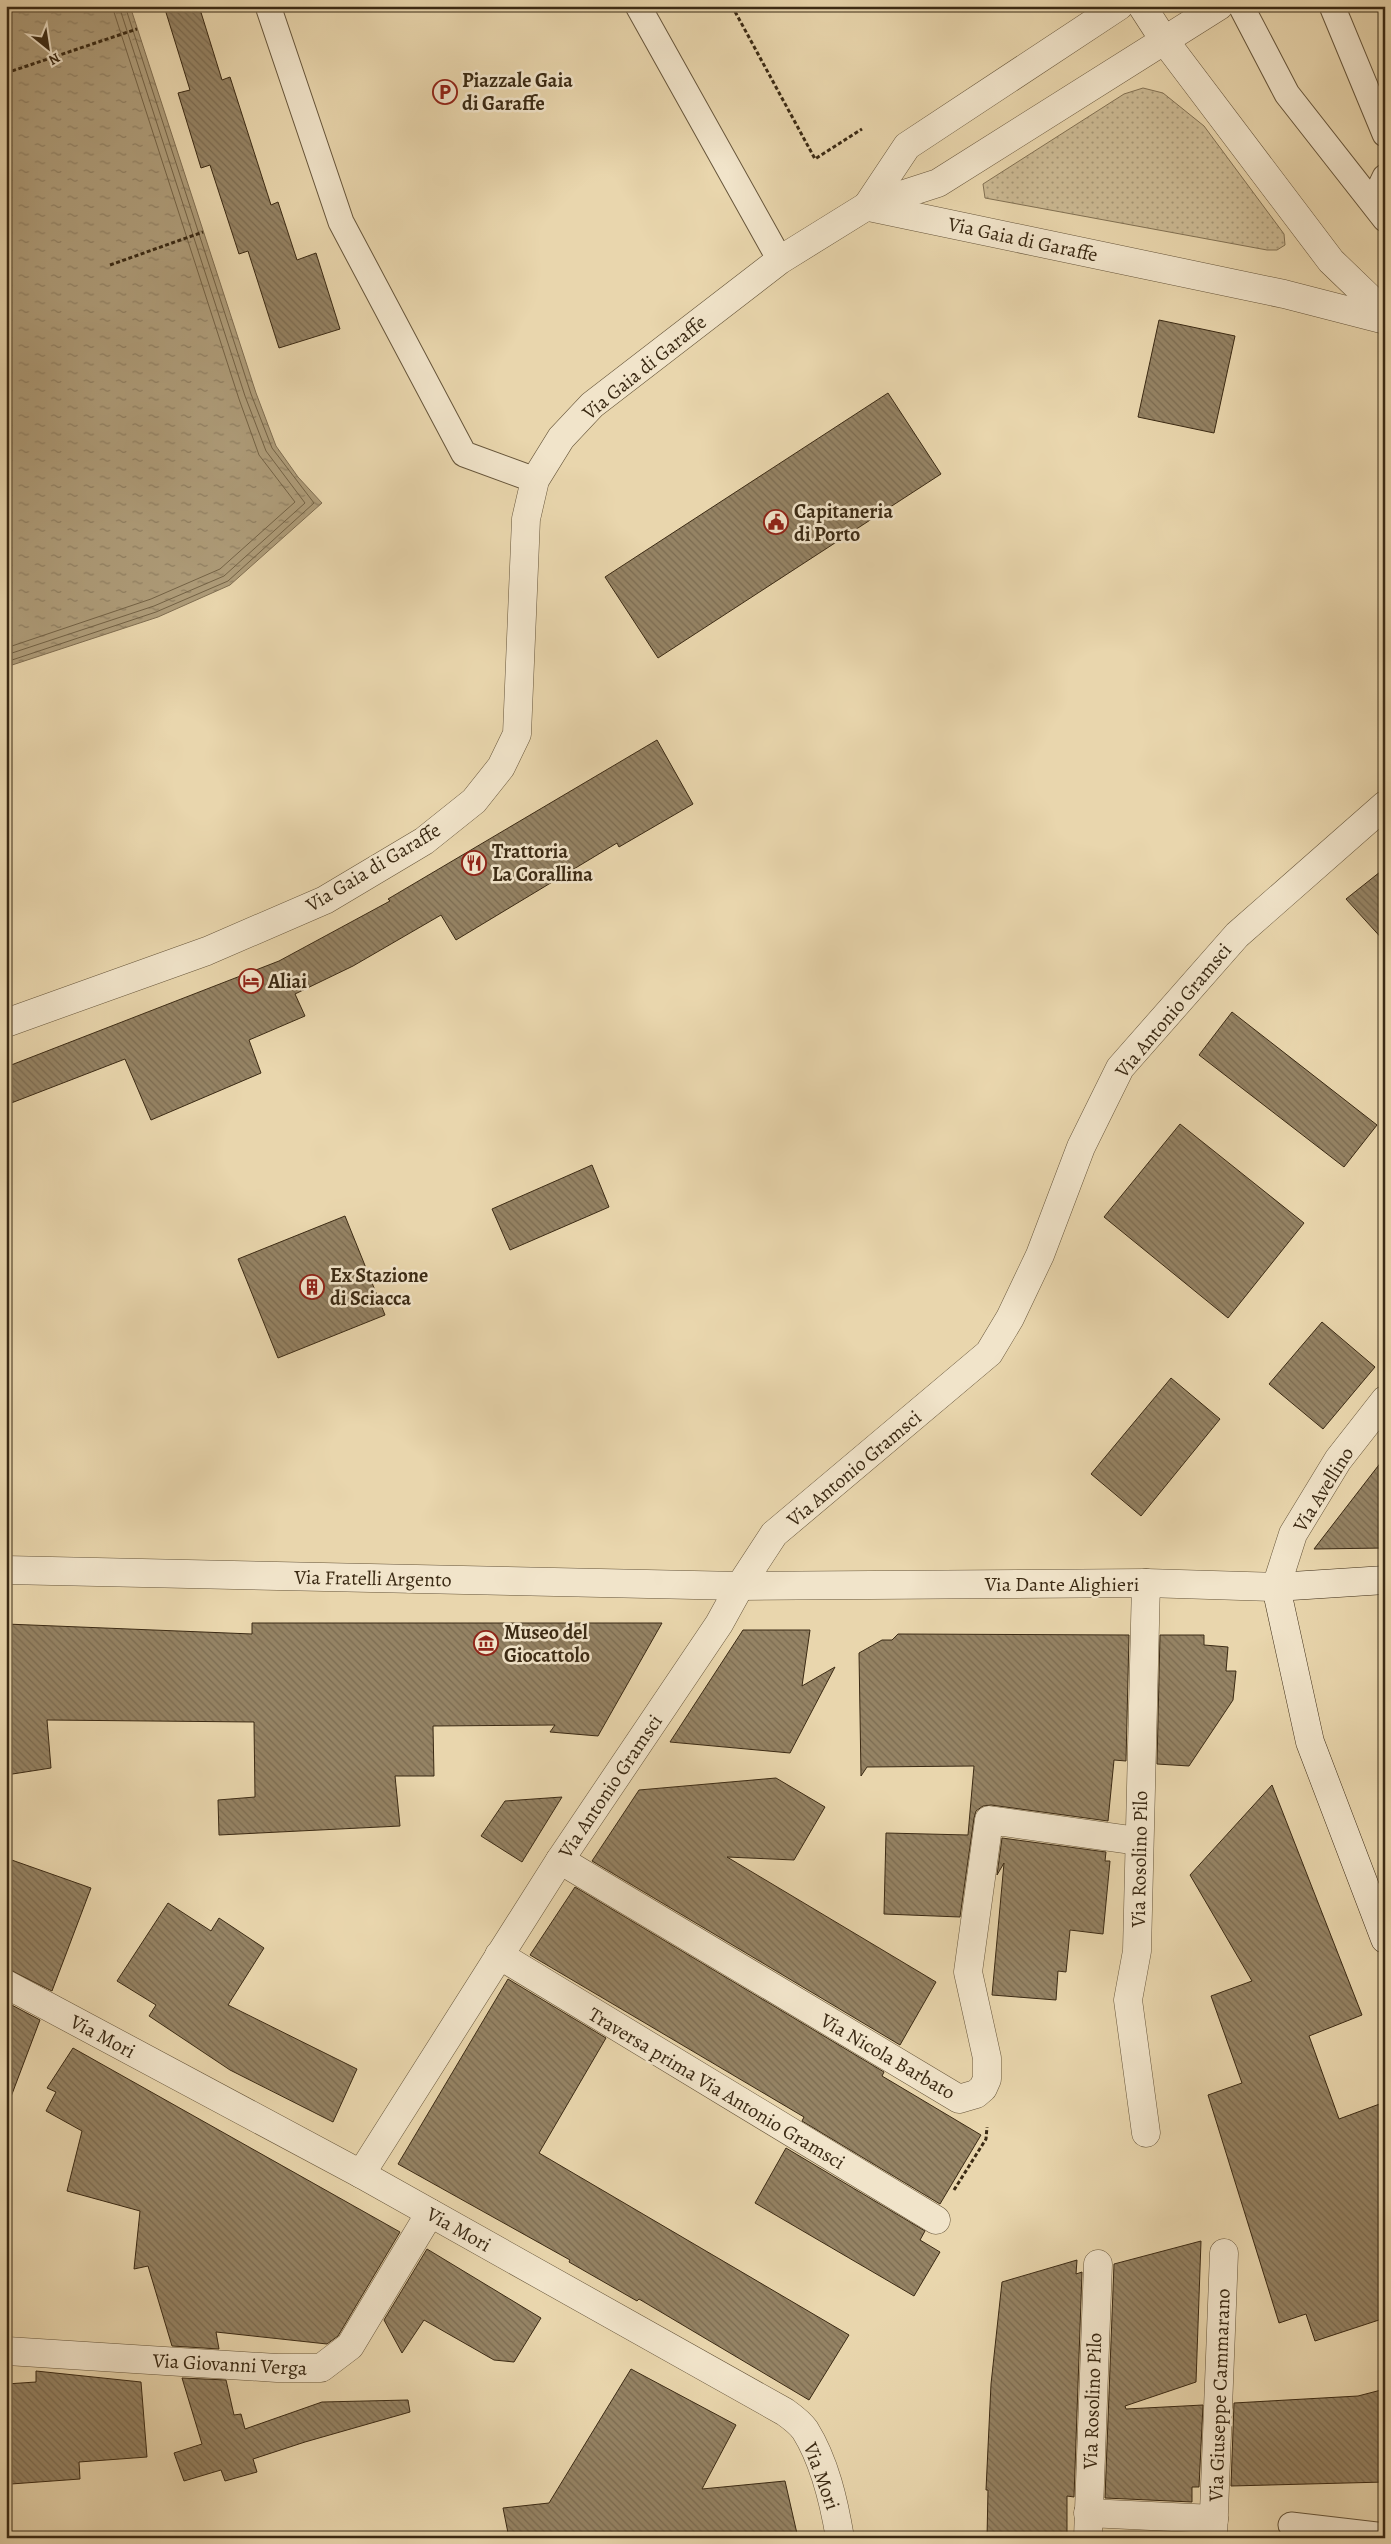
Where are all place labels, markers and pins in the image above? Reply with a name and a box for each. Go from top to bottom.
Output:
place label: Piazzale Gaia di Garaffe [462,67,573,117]
parking icon: Piazzale Gaia di Garaffe [432,79,458,105]
place label: Capitaneria di Porto [794,498,893,548]
public building icon: Capitaneria di Porto [763,509,789,535]
place label: Trattoria La Corallina [492,838,593,888]
restaurant icon: Trattoria La Corallina [461,850,487,876]
hotel icon: Aliai [238,968,264,994]
place label: Aliai [267,968,307,995]
place label: Ex Stazione di Sciacca [330,1262,428,1312]
building icon: Ex Stazione di Sciacca [299,1274,325,1300]
place label: Museo del Giocattolo [504,1619,590,1669]
museum icon: Museo del Giocattolo [473,1630,499,1656]

